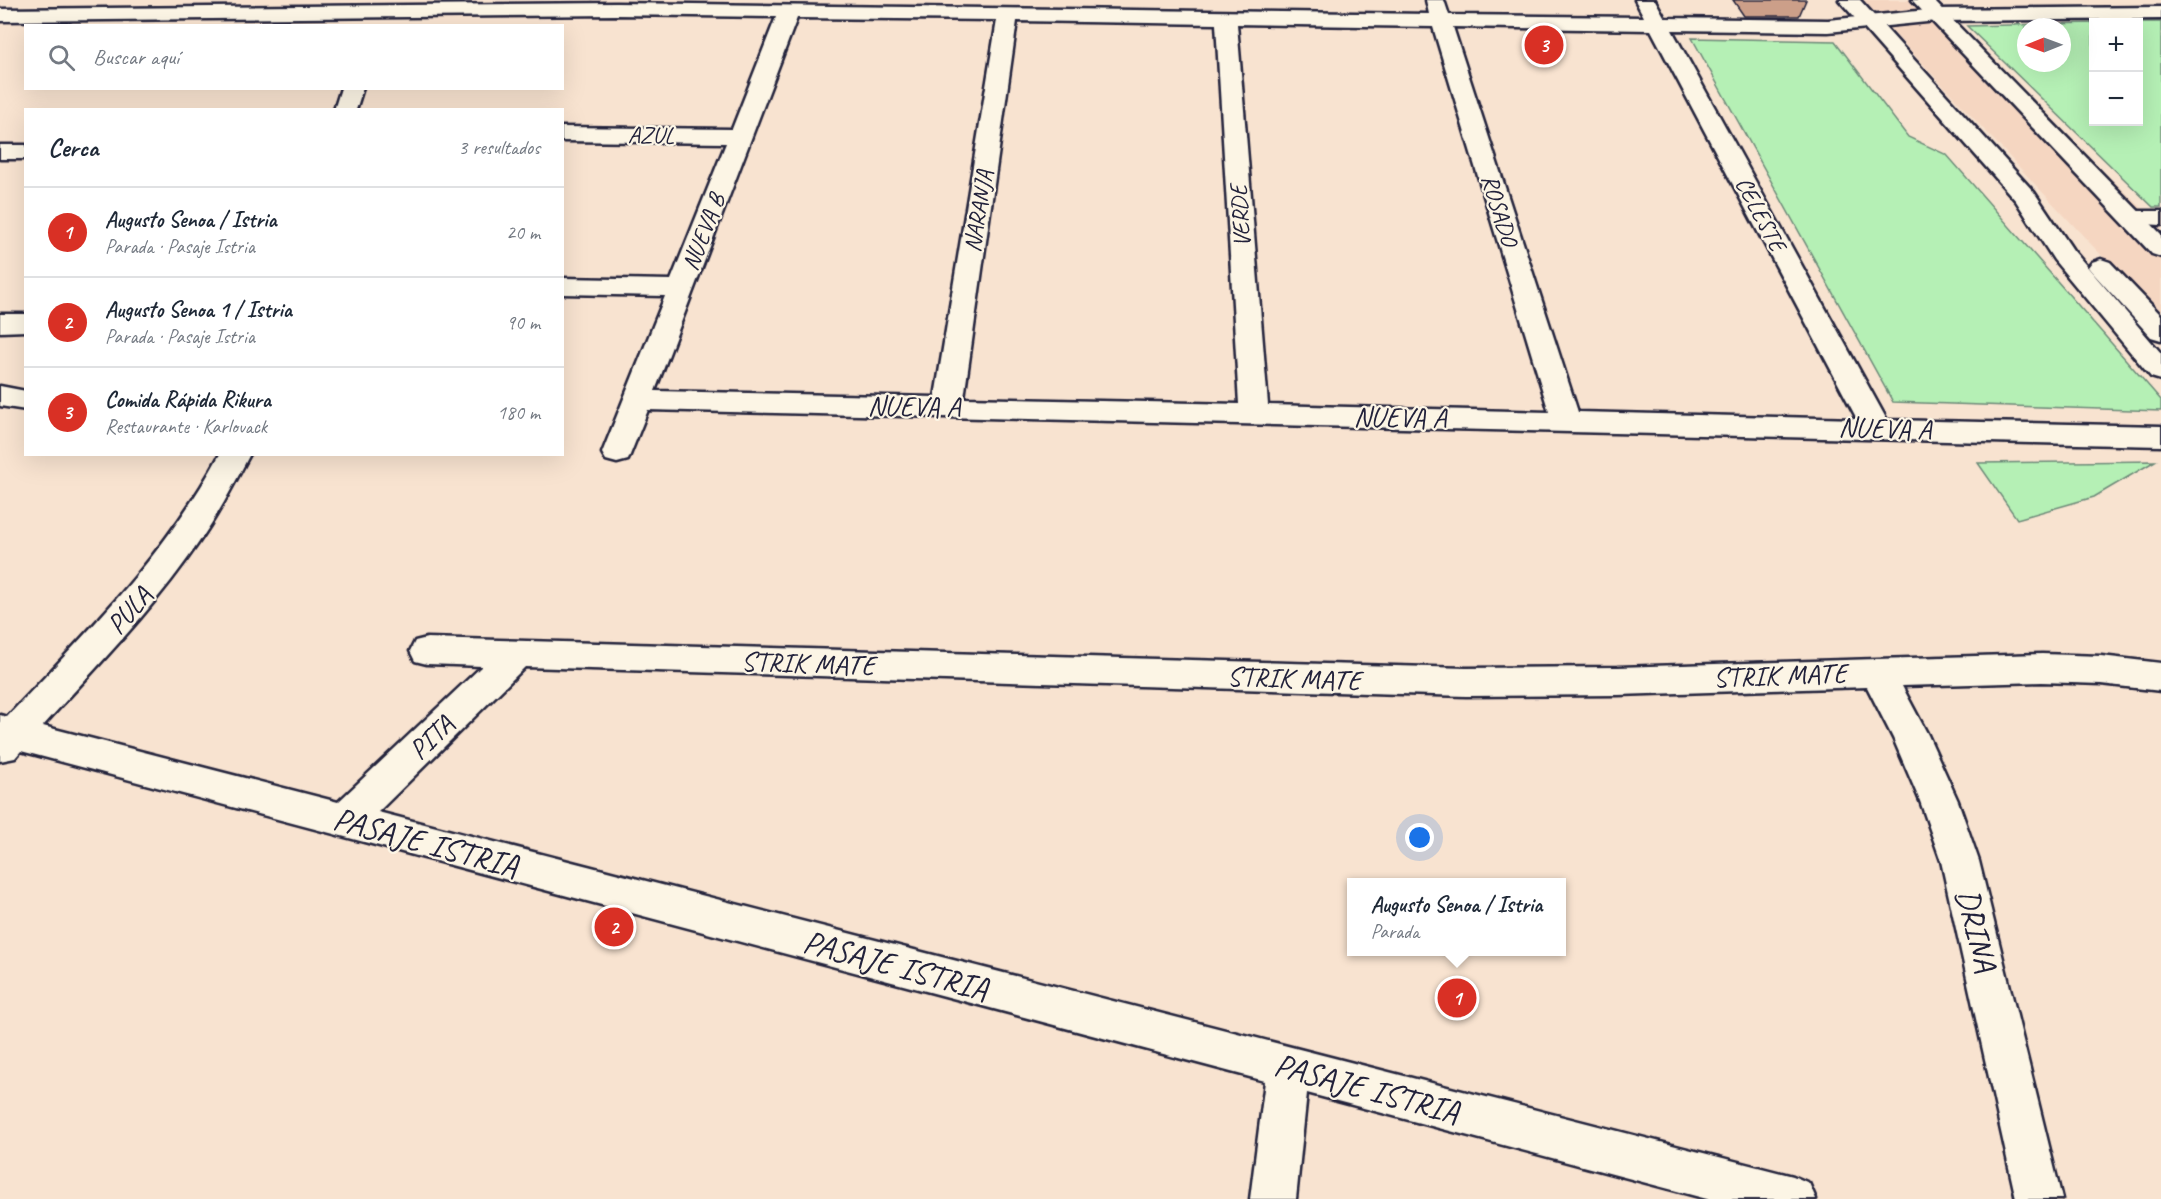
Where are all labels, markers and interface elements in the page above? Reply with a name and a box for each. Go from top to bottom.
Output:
north arrow [2017,18,2071,72]
map controls [2089,18,2143,126]
button: + [2089,18,2143,72]
pin: 3 [1524,22,1564,68]
search box [24,24,564,90]
icon: search [45,41,78,74]
text: Buscar aquí [93,43,179,71]
button: − [2089,72,2143,126]
street label: AZUL [628,120,675,150]
text: Cerca [48,131,98,164]
text: 3 resultados [458,135,540,160]
street label: NARANJA [957,167,999,254]
street label: ROSADO [1475,171,1526,252]
street label: CELESTE [1729,171,1794,259]
street label: VERDE [1223,181,1257,248]
street label: NUEVA B [675,188,732,275]
text: Augusto Senoa / Istria [105,206,277,234]
text: 1 [63,220,72,245]
text: 20 m [506,220,540,245]
text: Parada · Pasaje Istria [105,234,255,259]
text: Augusto Senoa 1 / Istria [105,296,292,324]
text: 2 [63,310,72,335]
text: 90 m [506,310,540,335]
text: Parada · Pasaje Istria [105,324,255,349]
text: Comida Rápida Rikura [105,386,271,414]
street label: NUEVA A [867,388,963,424]
street label: NUEVA A [1353,399,1449,435]
text: 3 [63,400,72,425]
text: 180 m [497,400,540,425]
street label: NUEVA A [1838,409,1934,447]
text: Restaurante · Karlovack [105,414,267,439]
street label: PULA [99,578,160,641]
street label: STRIK MATE [741,643,879,683]
street label: STRIK MATE [1713,655,1851,695]
street label: STRIK MATE [1227,658,1365,698]
street label: PITA [401,707,462,767]
street label: PASAJE ISTRIA [329,797,524,887]
your location [1405,823,1434,852]
popup [1347,878,1566,956]
street label: DRINA [1946,884,2008,977]
text: Augusto Senoa / Istria [1371,891,1542,919]
pin: 2 [594,904,634,950]
text: Parada [1371,919,1419,944]
street label: PASAJE ISTRIA [799,920,994,1010]
pin: 1 [1438,976,1476,1020]
street label: PASAJE ISTRIA [1270,1043,1465,1133]

